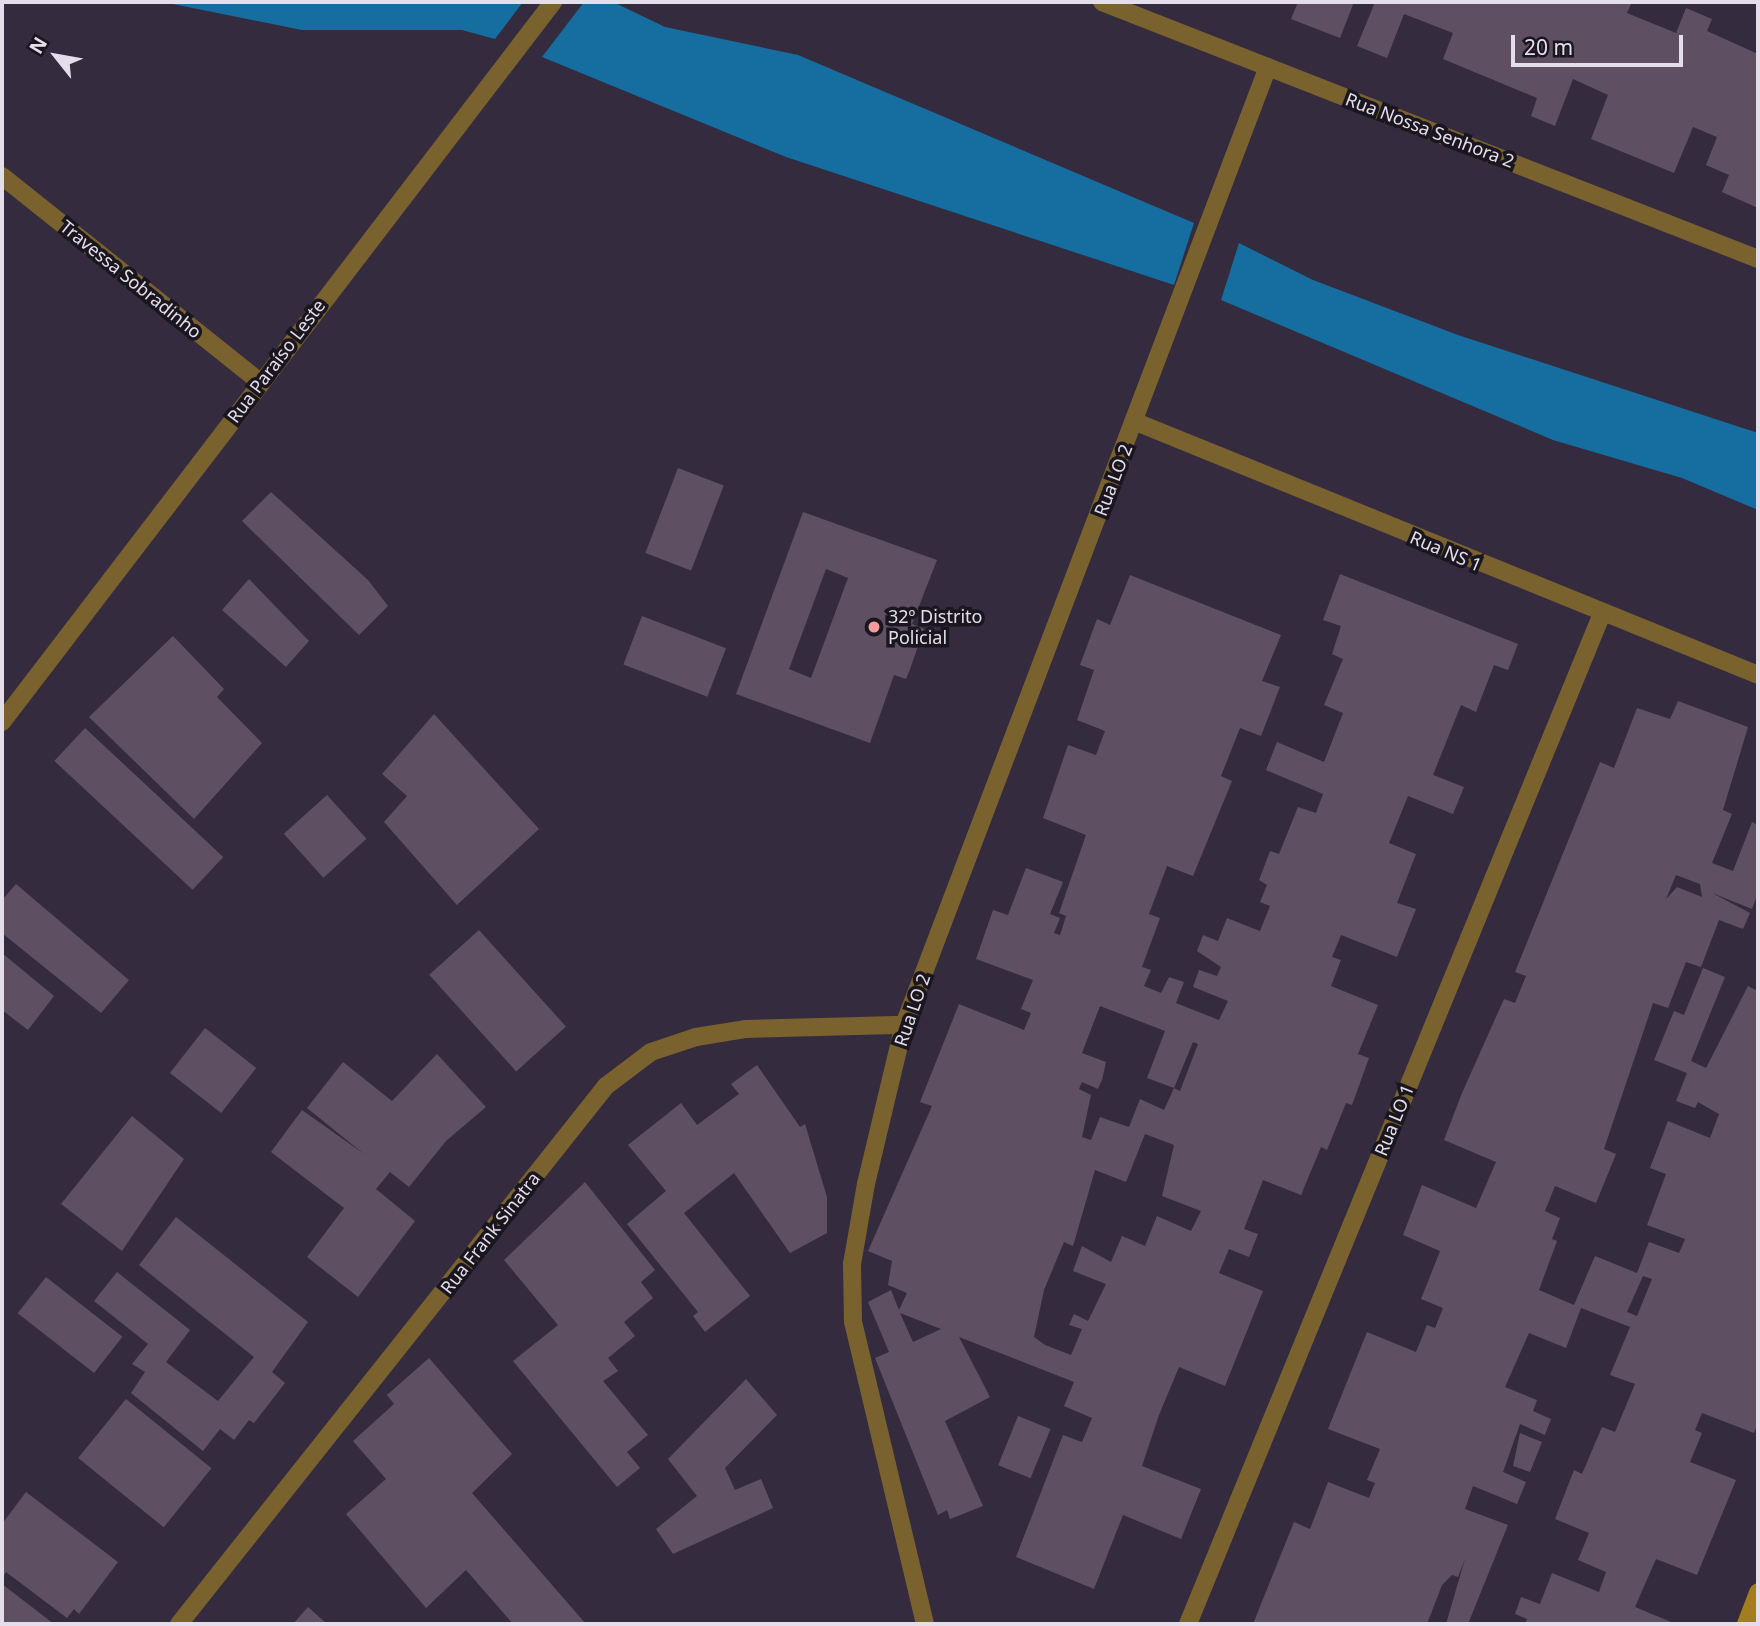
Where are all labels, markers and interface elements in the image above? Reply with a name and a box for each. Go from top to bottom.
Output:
north arrow [21,21,91,91]
scale bar [1515,21,1686,65]
text: N [23,32,53,59]
text: 20 m [1524,33,1573,61]
street label: Rua Nossa Senhora 2 [1343,88,1517,172]
street label: Travessa Sobradinho [56,215,206,343]
street label: Rua Paraíso Leste [223,295,329,427]
street label: Rua LO 2 [1089,441,1137,519]
street label: Rua NS 1 [1407,526,1485,576]
place label: 32º Distrito Policial [888,606,982,648]
marker: 32º Distrito Policial [866,619,882,635]
street label: Rua LO 2 [890,971,934,1049]
street label: Rua LO 1 [1370,1081,1418,1159]
street label: Rua Frank Sinatra [436,1168,544,1298]

